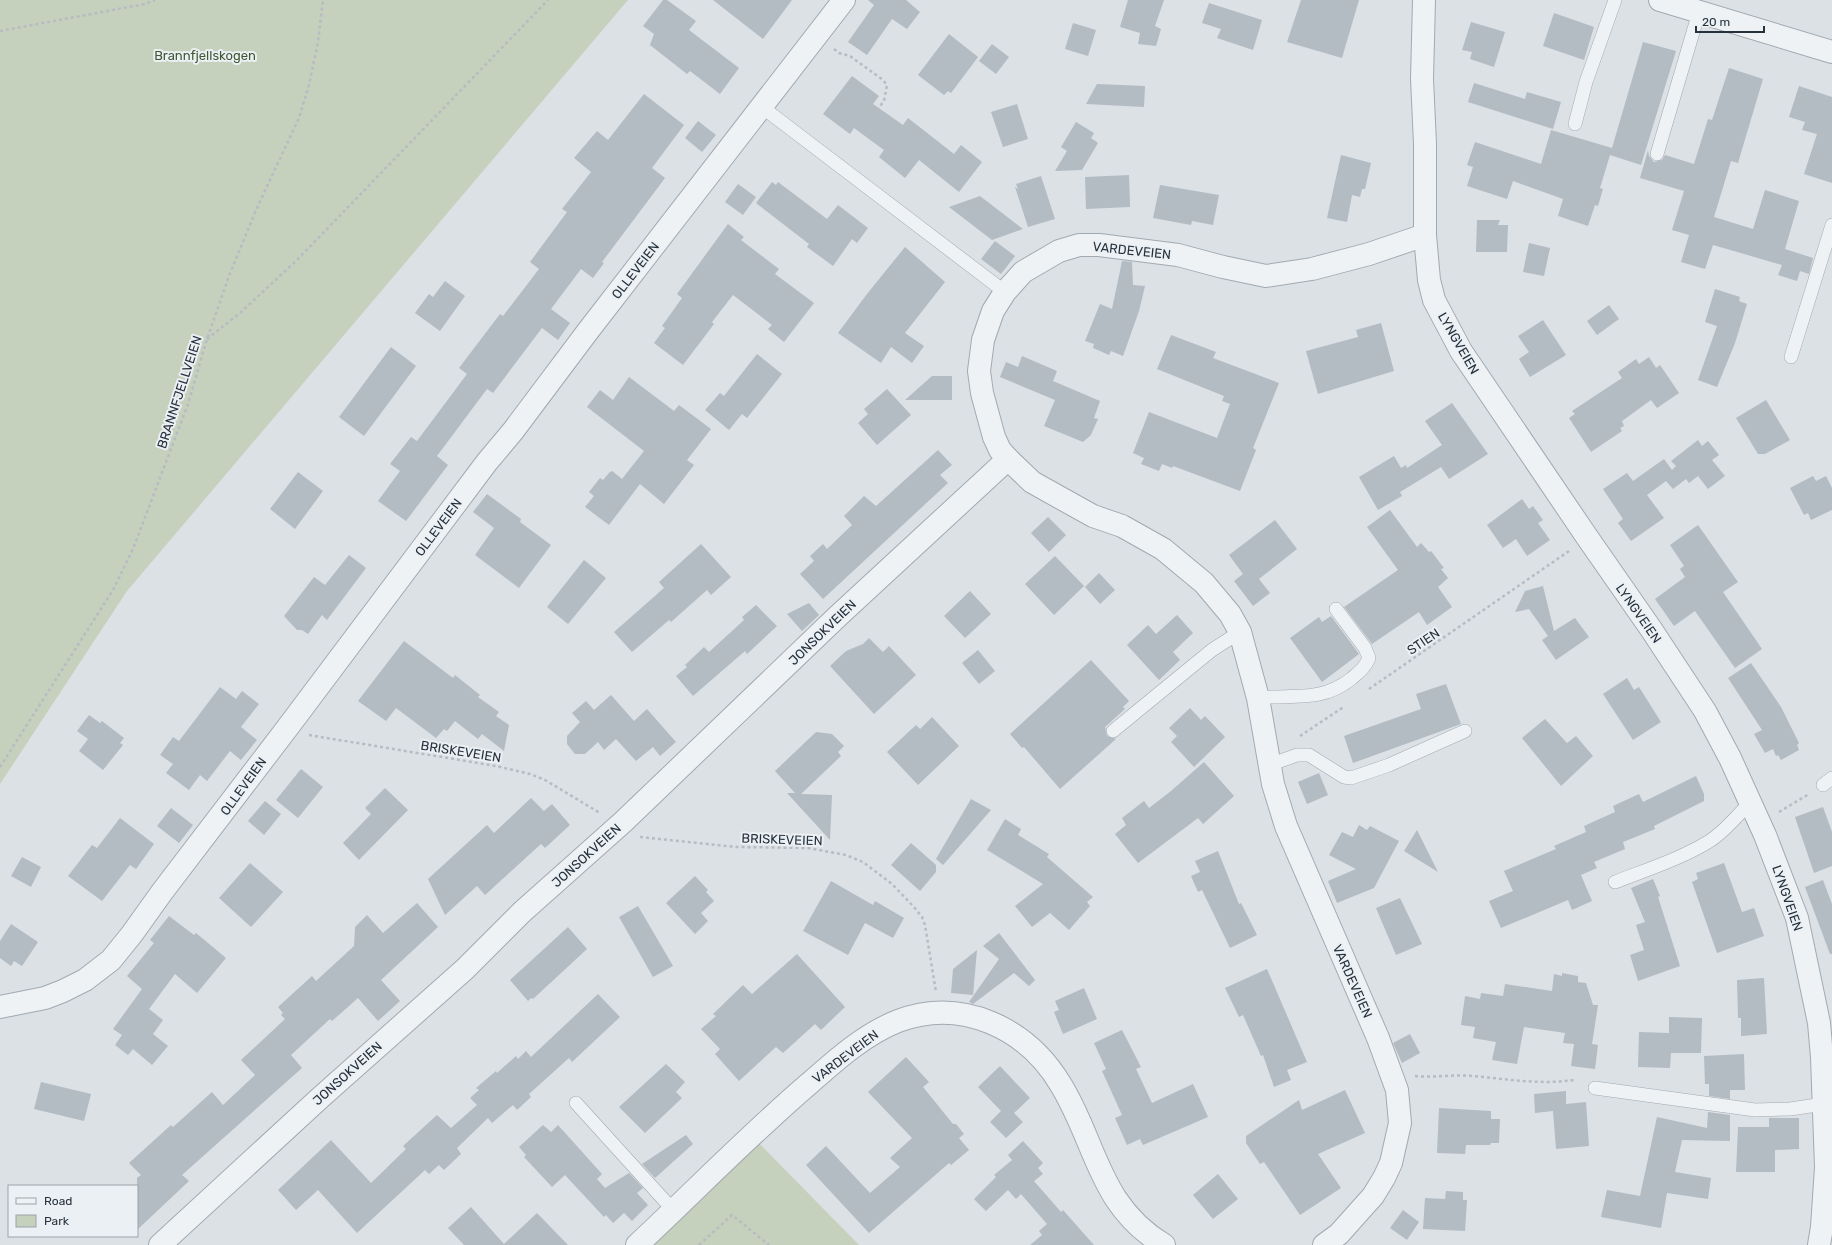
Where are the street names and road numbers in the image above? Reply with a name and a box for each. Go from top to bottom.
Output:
street label: OLLEVEIEN [609,239,662,302]
street label: VARDEVEIEN [1092,239,1172,262]
street label: LYNGVEIEN [1435,310,1482,377]
street label: BRANNFJELLVEIEN [154,334,205,451]
street label: OLLEVEIEN [412,496,465,559]
street label: LYNGVEIEN [1613,581,1664,646]
street label: JONSOKVEIEN [786,597,859,668]
street label: STIEN [1404,625,1442,658]
street label: BRISKEVEIEN [420,738,502,765]
street label: OLLEVEIEN [217,754,269,818]
street label: JONSOKVEIEN [549,820,624,890]
street label: BRISKEVEIEN [741,831,823,848]
street label: LYNGVEIEN [1769,863,1806,933]
street label: VARDEVEIEN [1330,942,1375,1020]
street label: VARDEVEIEN [809,1027,881,1086]
street label: JONSOKVEIEN [310,1038,385,1108]

